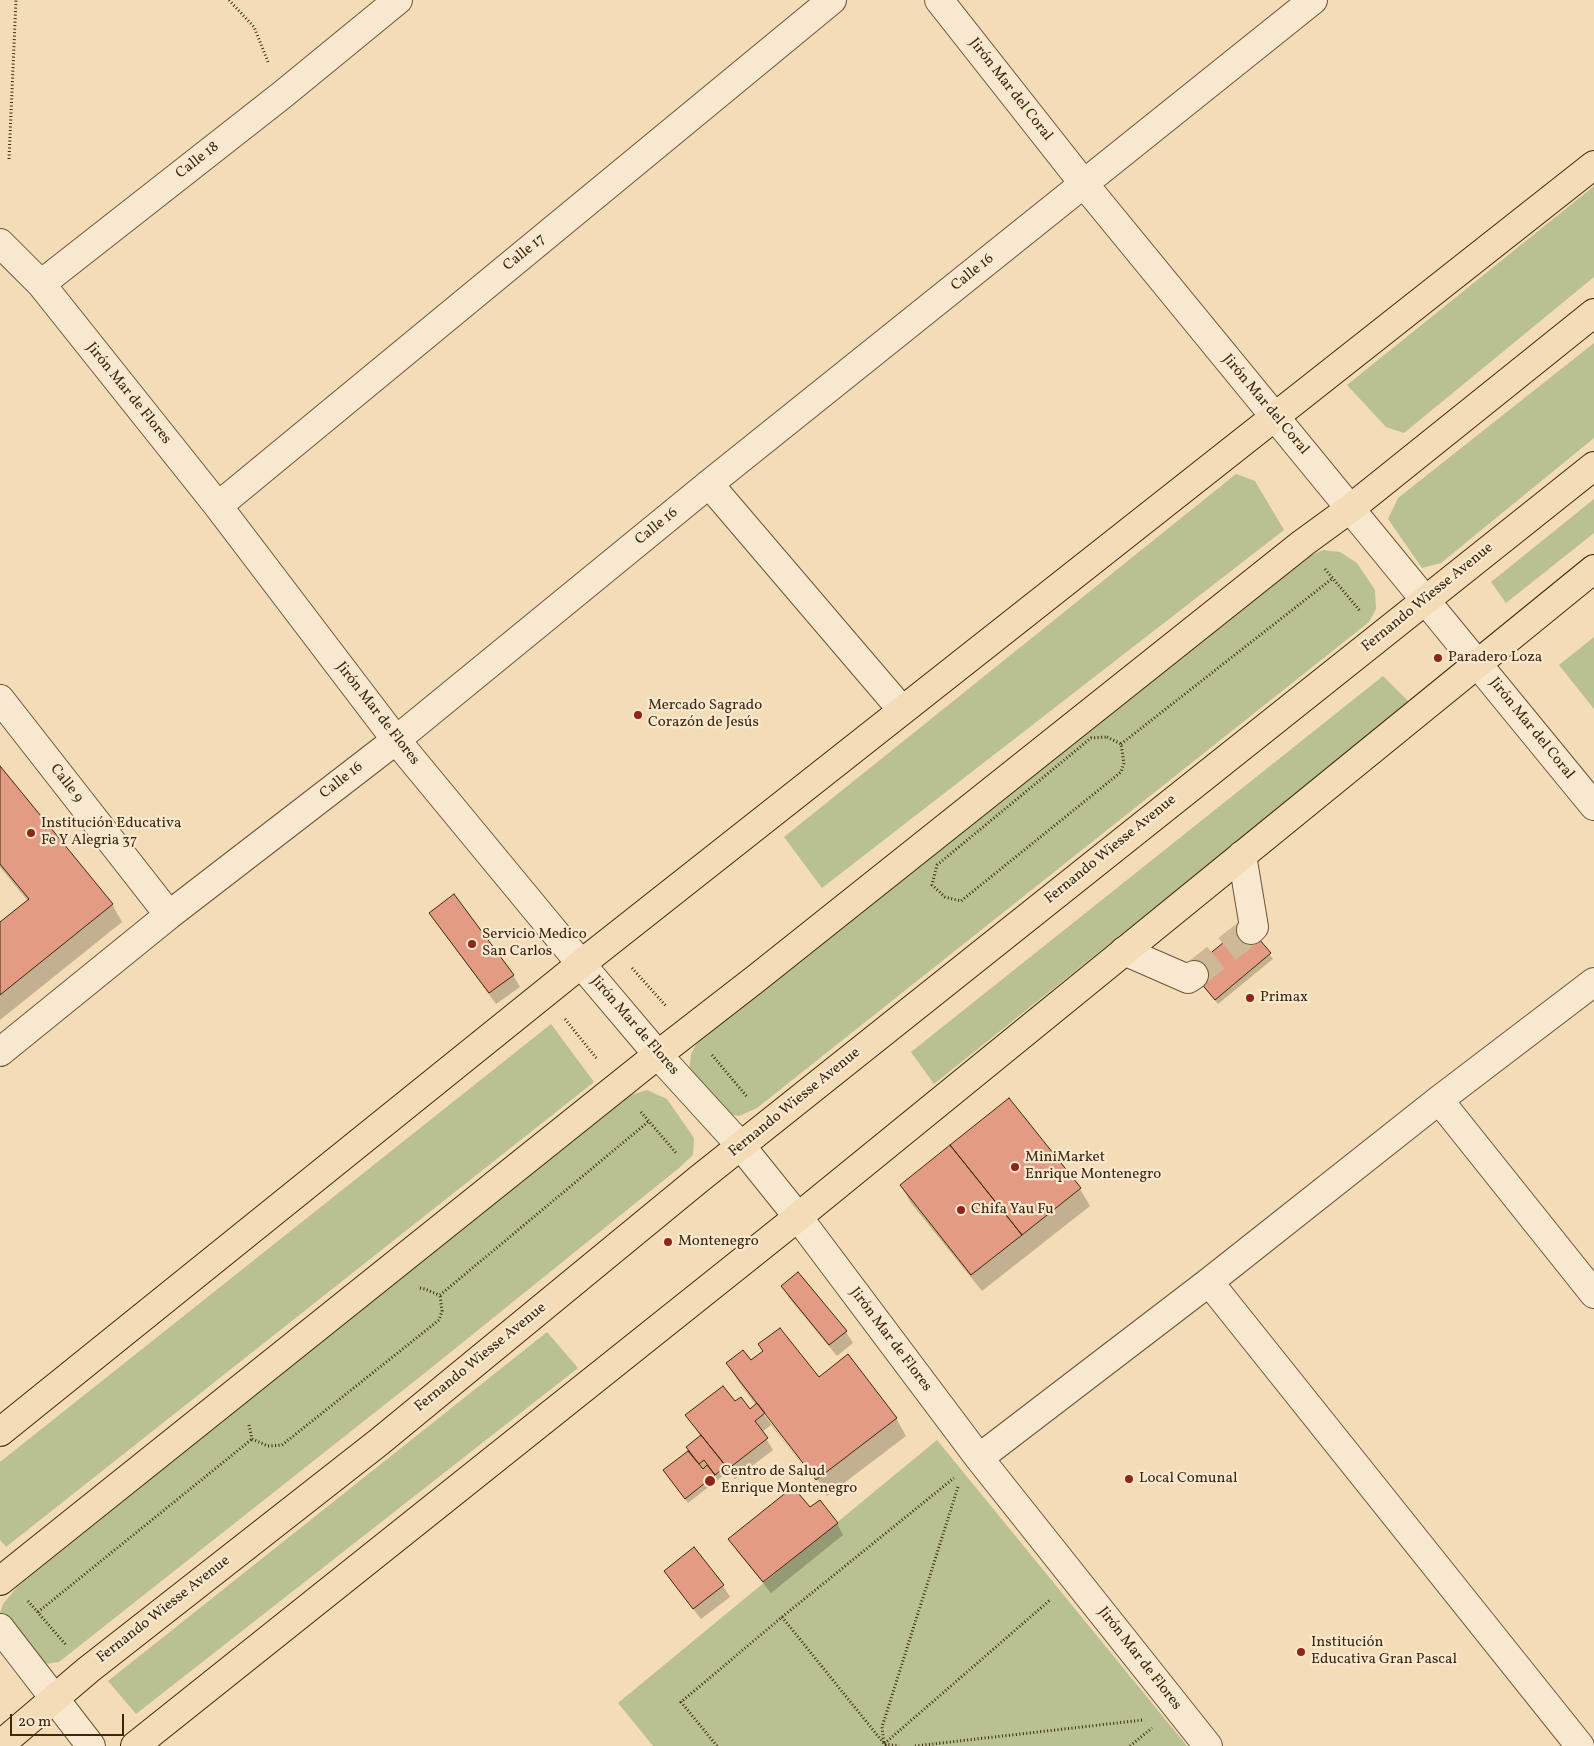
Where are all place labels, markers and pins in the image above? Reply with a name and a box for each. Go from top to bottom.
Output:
place label: Paradero Loza [1448,649,1542,667]
marker: Paradero Loza [1432,652,1444,664]
place label: Mercado Sagrado Corazón de Jesús [648,697,762,732]
marker: Mercado Sagrado Corazón de Jesús [632,709,644,721]
place label: Institución Educativa Fe Y Alegria 37 [41,815,181,850]
marker: Institución Educativa Fe Y Alegria 37 [25,827,37,839]
place label: Servicio Medico San Carlos [482,926,587,961]
marker: Servicio Medico San Carlos [466,938,478,950]
place label: Primax [1260,989,1308,1007]
marker: Primax [1244,992,1256,1004]
place label: MiniMarket Enrique Montenegro [1025,1149,1161,1184]
marker: MiniMarket Enrique Montenegro [1009,1161,1021,1173]
place label: Chifa Yau Fu [971,1201,1054,1219]
marker: Chifa Yau Fu [955,1204,967,1216]
place label: Montenegro [678,1233,759,1251]
marker: Montenegro [662,1236,674,1248]
place label: Centro de Salud Enrique Montenegro [721,1463,857,1498]
place label: Local Comunal [1139,1470,1237,1488]
marker: Local Comunal [1123,1473,1135,1485]
marker: Centro de Salud Enrique Montenegro [703,1474,717,1488]
place label: Institución Educativa Gran Pascal [1311,1634,1457,1669]
marker: Institución Educativa Gran Pascal [1295,1646,1307,1658]

